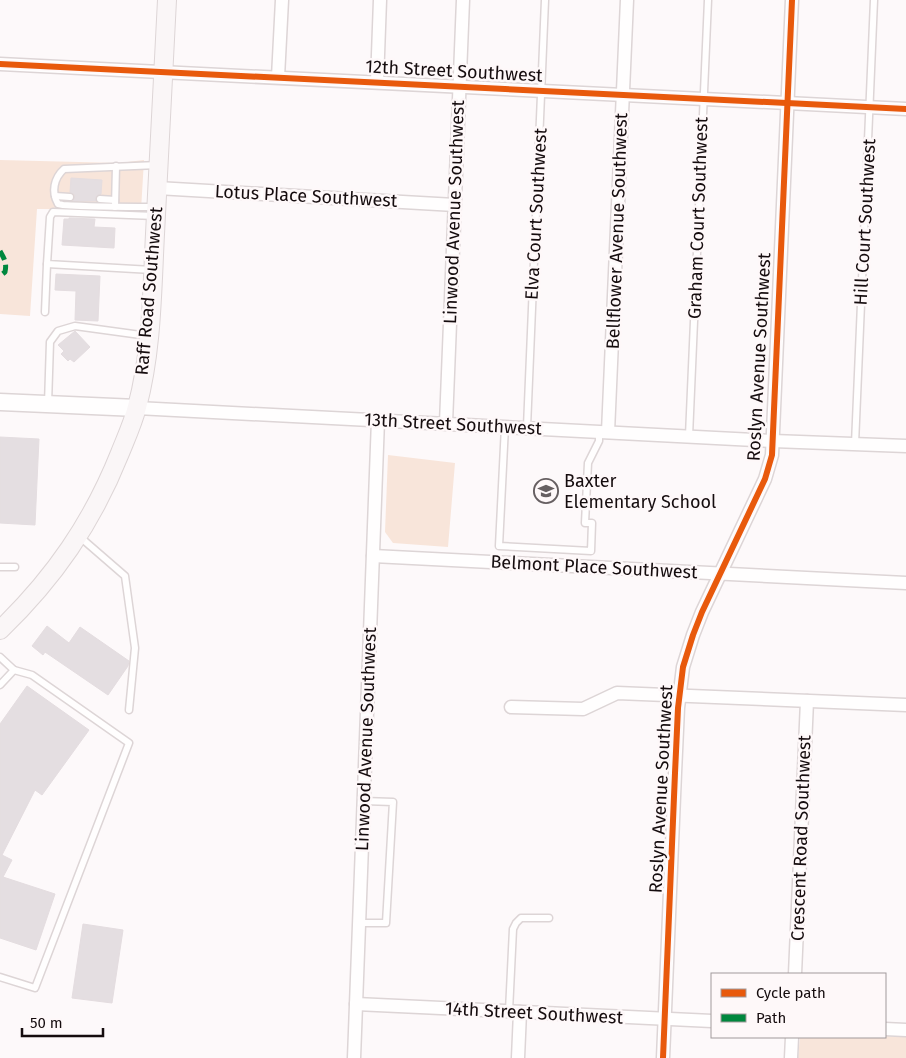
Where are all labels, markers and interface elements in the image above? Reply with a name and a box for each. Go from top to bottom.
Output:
street label: 12th Street Southwest [365,55,544,87]
street label: Linwood Avenue Southwest [439,99,469,324]
street label: Bellflower Avenue Southwest [602,112,632,350]
street label: Graham Court Southwest [683,116,713,320]
street label: Elva Court Southwest [521,127,552,301]
street label: Hill Court Southwest [850,138,880,306]
street label: Lotus Place Southwest [214,180,398,212]
street label: Raff Road Southwest [131,205,167,376]
street label: Roslyn Avenue Southwest [743,252,775,462]
street label: 13th Street Southwest [364,408,543,440]
place label: Baxter Elementary School [564,470,716,513]
school or university icon: Baxter Elementary School [533,478,559,504]
street label: Belmont Place Southwest [490,551,699,583]
street label: Linwood Avenue Southwest [351,626,381,851]
street label: Roslyn Avenue Southwest [645,684,677,894]
street label: Crescent Road Southwest [786,734,816,941]
legend [711,973,886,1038]
text: Cycle path [756,984,826,1002]
street label: 14th Street Southwest [444,997,624,1029]
scale bar [22,1006,104,1038]
text: Path [756,1009,786,1027]
text: 50 m [30,1014,63,1032]

